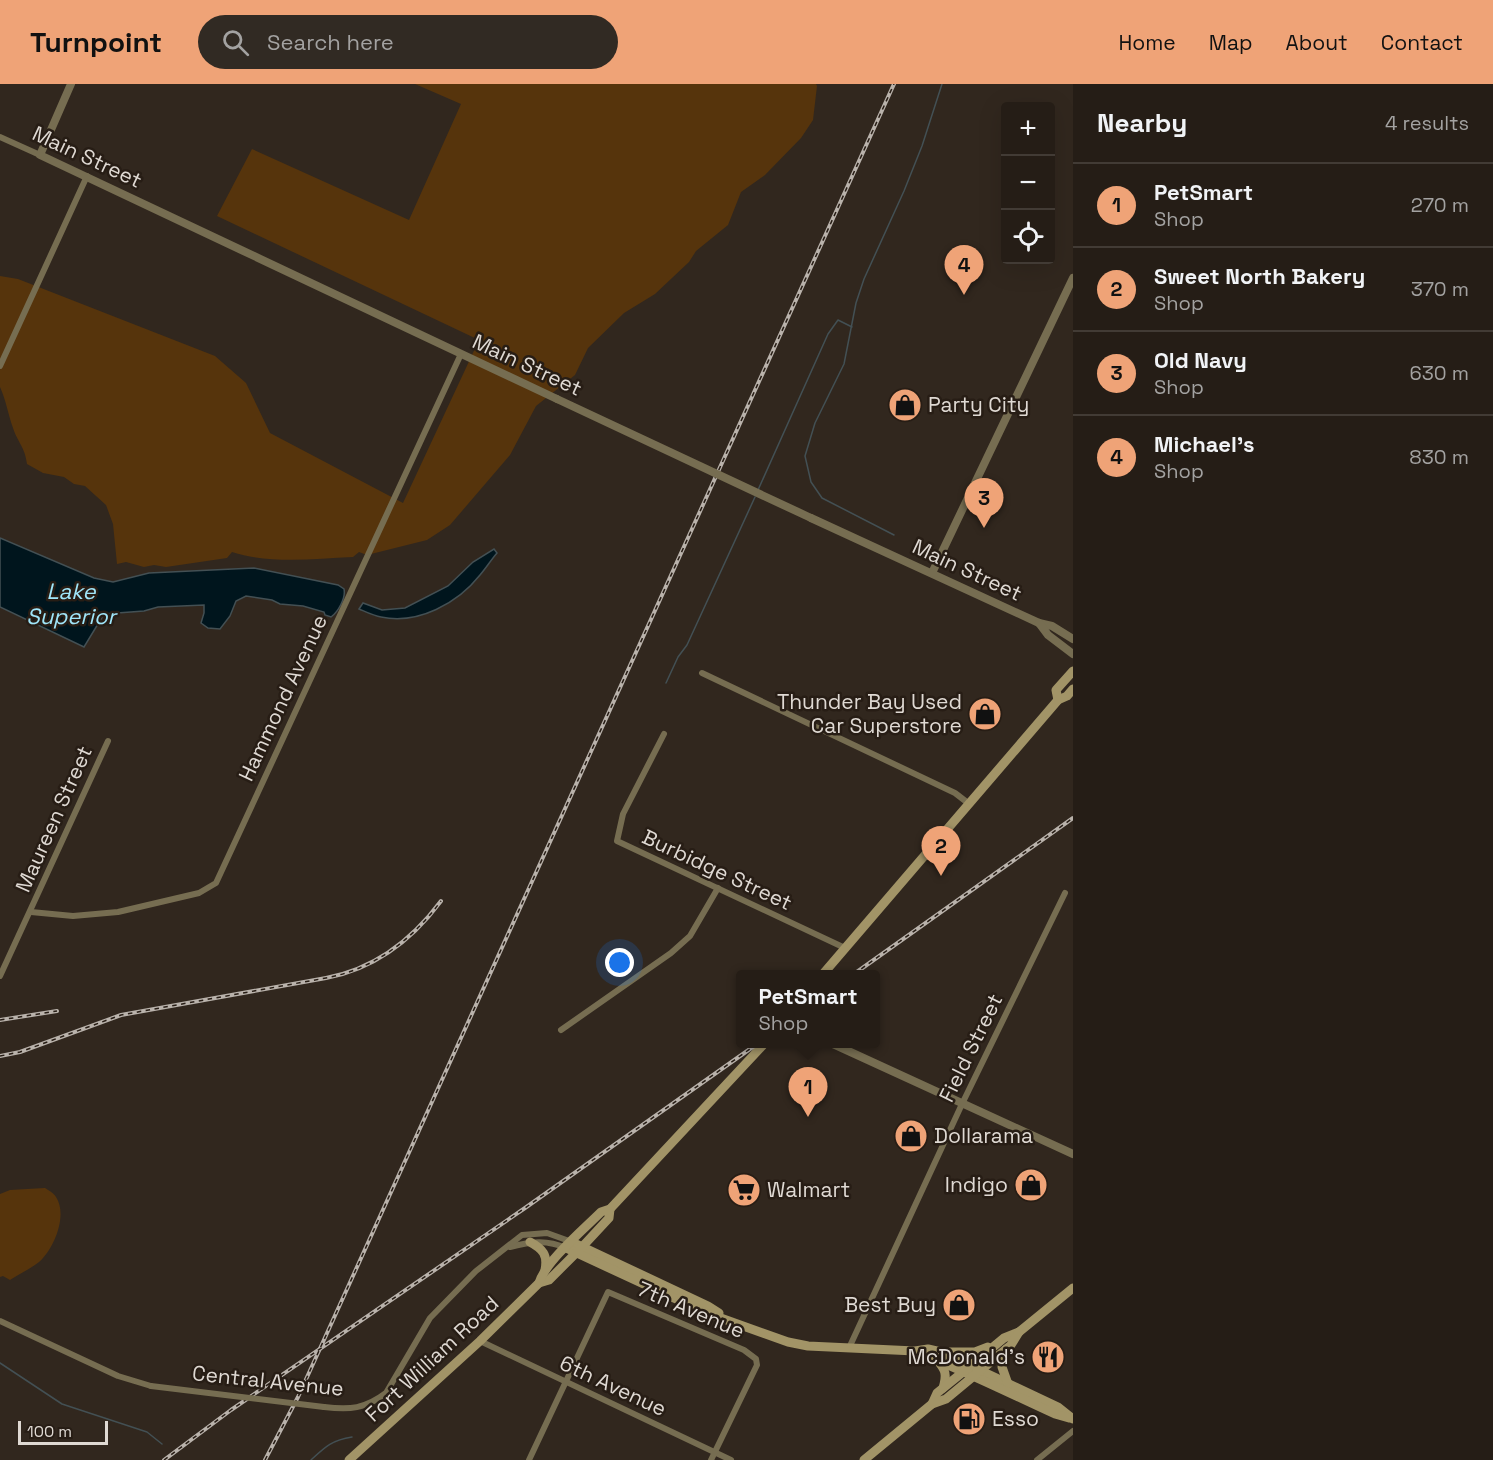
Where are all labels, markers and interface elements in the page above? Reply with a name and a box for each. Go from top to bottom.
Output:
search box [198,15,618,69]
text: Turnpoint [30,24,162,60]
icon: search [219,26,252,59]
text: Search here [267,28,394,56]
text: Home [1118,29,1176,56]
text: Map [1209,29,1253,56]
text: About [1286,29,1348,56]
text: Contact [1381,29,1463,56]
map controls [1001,102,1055,264]
button: + [1001,102,1055,156]
text: Nearby [1097,106,1187,140]
text: 4 results [1385,110,1469,136]
street label: Main Street [28,119,146,194]
button: − [1001,156,1055,210]
text: PetSmart [1154,178,1253,206]
text: 1 [1112,192,1121,218]
text: 270 m [1411,192,1469,218]
text: Shop [1154,206,1204,232]
button: locate [1001,210,1055,264]
pin: 4 [944,246,984,295]
text: Sweet North Bakery [1154,262,1365,290]
text: 2 [1111,276,1122,302]
text: 370 m [1411,276,1469,302]
text: Shop [1154,290,1204,316]
street label: Main Street [468,327,586,402]
text: Old Navy [1154,346,1247,374]
text: 3 [1110,360,1123,386]
text: 630 m [1410,360,1469,386]
text: Shop [1154,374,1204,400]
shop icon: Party City [887,387,923,423]
place label: Party City [928,391,1029,418]
text: Michael's [1154,430,1255,458]
text: 4 [1110,444,1123,470]
text: 830 m [1409,444,1469,470]
text: Shop [1154,458,1204,484]
pin: 3 [964,478,1004,528]
street label: Main Street [908,532,1026,607]
water label: Lake Superior [26,577,119,630]
street label: Hammond Avenue [232,610,333,785]
place label: Thunder Bay Used Car Superstore [777,688,962,739]
shop icon: Thunder Bay Used Car Superstore [967,696,1003,732]
street label: Maureen Street [9,741,98,896]
street label: Burbidge Street [638,823,796,916]
pin: 2 [922,826,960,876]
your location [605,948,634,977]
popup [736,970,880,1048]
text: PetSmart [759,982,857,1010]
street label: Field Street [933,989,1008,1106]
text: Shop [759,1010,808,1036]
pin: 1 [788,1068,828,1117]
shop icon: Dollarama [893,1118,929,1154]
place label: Dollarama [934,1122,1033,1149]
shop icon: Indigo [1013,1167,1049,1203]
place label: Indigo [945,1171,1008,1198]
supermarket icon: Walmart [726,1172,762,1208]
place label: Walmart [767,1176,850,1203]
street label: 7th Avenue [634,1275,749,1344]
shop icon: Best Buy [941,1287,977,1323]
street label: Fort William Road [359,1290,504,1428]
place label: Best Buy [844,1291,936,1318]
restaurant icon: McDonald's [1030,1339,1066,1375]
place label: McDonald's [907,1343,1025,1370]
street label: 6th Avenue [556,1349,671,1422]
street label: Central Avenue [191,1359,345,1402]
fuel station icon: Esso [951,1401,987,1437]
place label: Esso [992,1405,1039,1432]
scale bar [18,1418,108,1446]
text: 100 m [27,1421,72,1442]

